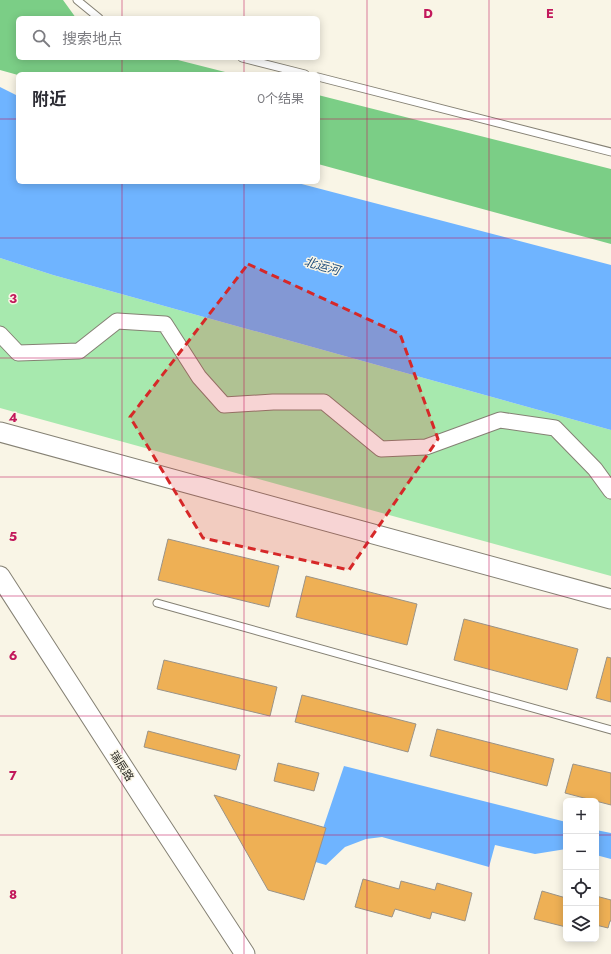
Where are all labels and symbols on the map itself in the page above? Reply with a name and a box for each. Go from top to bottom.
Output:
text: D [423,4,433,23]
text: E [546,4,554,23]
water label: 北运河 [302,252,344,280]
text: 3 [9,289,17,308]
text: 4 [8,408,18,427]
text: 5 [9,527,17,546]
text: 6 [9,646,18,665]
street label: 瑞辰路 [106,748,138,784]
text: 7 [9,766,17,785]
text: 8 [9,885,17,904]

